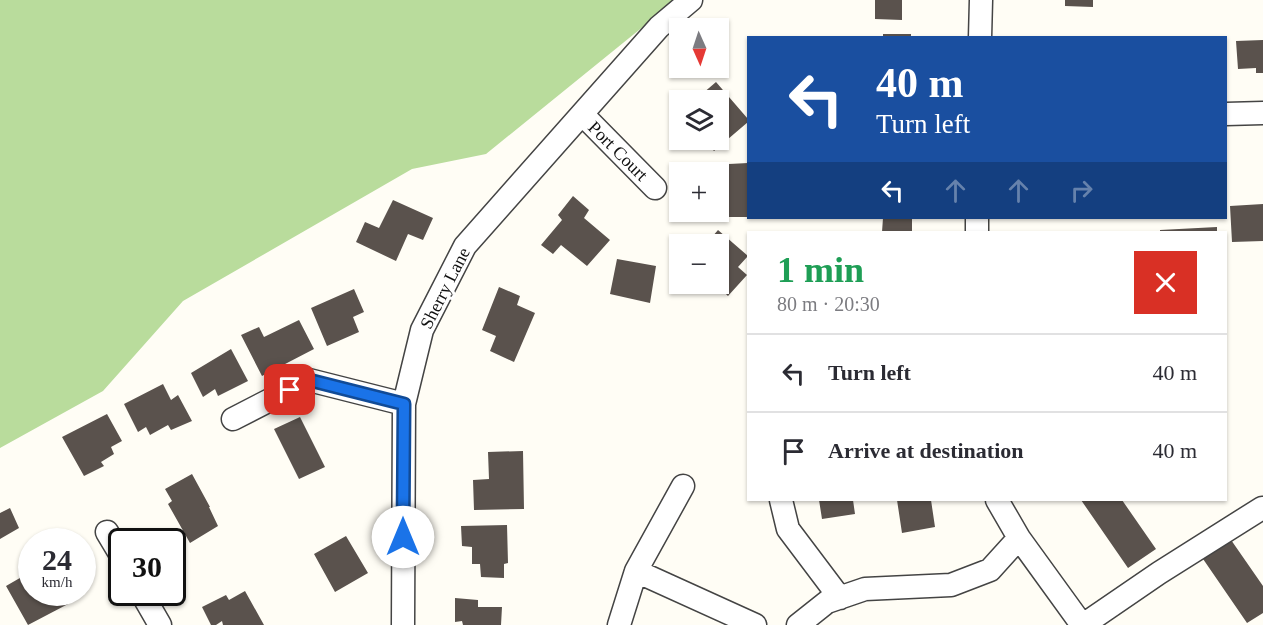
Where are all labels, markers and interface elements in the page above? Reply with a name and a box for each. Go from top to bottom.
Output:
north arrow [669,18,729,78]
map controls [669,18,729,294]
icon: left [777,60,855,138]
text: 40 m [876,60,964,106]
button: layers [669,90,729,150]
text: Turn left [876,109,970,139]
street label: Port Court [584,117,652,185]
button: + [669,162,729,222]
icon: left [876,174,909,207]
icon: ahead [939,174,972,207]
icon: ahead [1002,174,1035,207]
icon: right [1065,174,1098,207]
button: − [669,234,729,294]
street label: Sherry Lane [416,244,474,332]
text: 1 min [777,250,864,290]
button: close [1134,251,1197,314]
text: 80 m · 20:30 [777,293,880,315]
icon: left [777,357,810,390]
text: Turn left [828,360,911,385]
text: 40 m [1152,360,1197,385]
pin [264,364,315,415]
icon: arrive [273,373,306,406]
icon: arrive [777,435,810,468]
text: Arrive at destination [828,438,1024,463]
text: 40 m [1152,438,1197,463]
position arrow [371,505,435,569]
speed limit sign: 30 [108,528,186,606]
text: 24 [42,543,72,576]
text: km/h [42,574,72,590]

